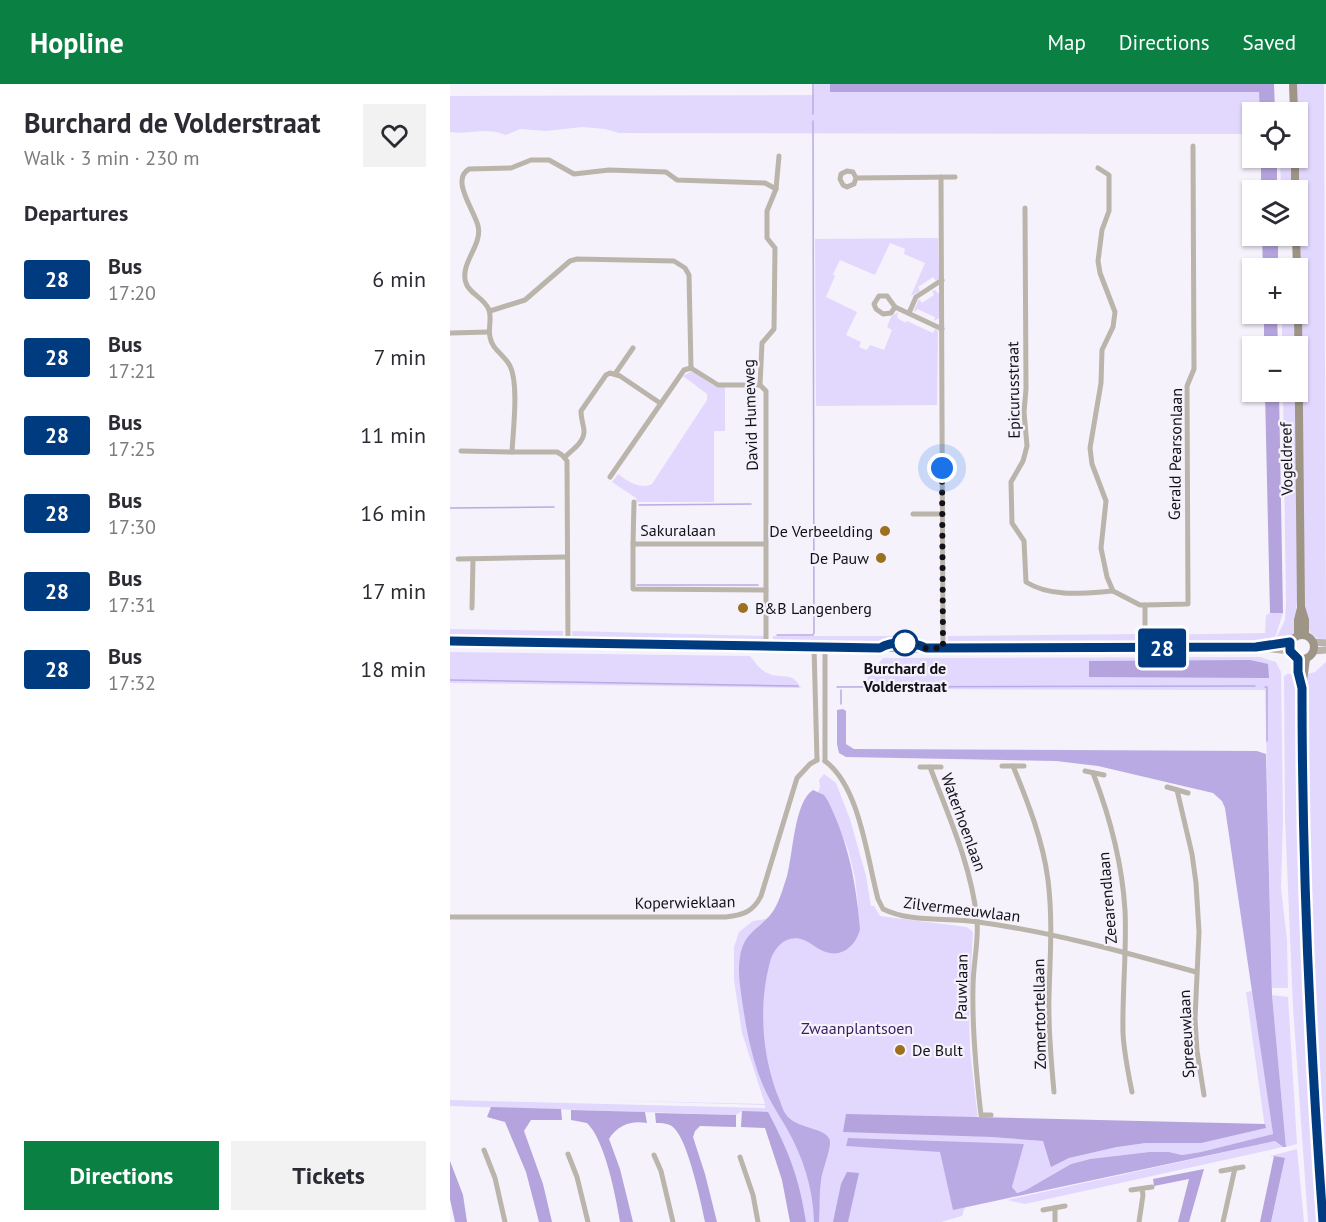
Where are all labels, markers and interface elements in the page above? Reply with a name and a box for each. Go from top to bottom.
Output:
text: Hopline [30,24,124,61]
text: Map [1047,29,1086,56]
text: Directions [1119,29,1210,56]
text: Saved [1243,29,1296,56]
map controls [1242,102,1308,402]
button: locate [1242,102,1308,168]
text: Burchard de Volderstraat [24,104,320,141]
button: heart [363,104,426,167]
text: Walk · 3 min · 230 m [24,145,200,171]
button: layers [1242,180,1308,246]
text: Departures [24,199,128,227]
text: Bus [108,252,142,280]
button: + [1242,258,1308,324]
text: 6 min [372,265,426,293]
text: 28 [45,266,69,293]
text: 17:20 [108,280,156,306]
text: Bus [108,330,142,358]
button: − [1242,336,1308,402]
street label: Epicurusstraat [1002,341,1024,439]
text: 7 min [374,343,426,371]
text: 28 [45,344,69,371]
text: 17:21 [108,358,156,384]
street label: David Humeweg [738,359,762,471]
street label: Gerald Pearsonlaan [1164,388,1186,520]
text: Bus [108,408,142,436]
text: 11 min [360,421,426,449]
street label: Vogeldreef [1275,421,1297,497]
text: 28 [45,422,69,449]
text: 17:25 [108,436,156,462]
your location [927,453,957,483]
text: Bus [108,486,142,514]
text: 16 min [360,499,426,527]
text: 28 [45,500,69,527]
text: 17:30 [108,514,156,540]
street label: Sakuralaan [640,520,716,540]
place label: De Verbeelding [769,521,873,541]
marker: De Verbeelding [878,524,892,538]
place label: De Pauw [809,548,869,568]
marker: De Pauw [874,551,888,565]
text: Bus [108,564,142,592]
text: 17 min [362,577,426,605]
text: 28 [45,578,69,605]
text: 17:31 [108,592,156,618]
place label: B&B Langenberg [755,598,872,618]
marker: B&B Langenberg [736,601,750,615]
line badge: 28 [1135,628,1189,668]
marker: Burchard de Volderstraat [892,630,918,656]
text: 28 [1150,635,1174,662]
text: Bus [108,642,142,670]
text: 18 min [360,655,426,683]
text: 28 [45,656,69,683]
place label: Burchard de Volderstraat [862,658,947,696]
text: 17:32 [108,670,156,696]
street label: Waterhoenlaan [937,770,991,874]
street label: Zeearendlaan [1093,851,1121,945]
street label: Koperwieklaan [634,891,736,913]
street label: Zilvermeeuwlaan [902,892,1022,926]
street label: Pauwlaan [950,954,972,1020]
street label: Zomertortellaan [1028,959,1050,1069]
street label: Spreeuwlaan [1174,989,1198,1079]
park label: Zwaanplantsoen [801,1018,913,1038]
place label: De Bult [912,1040,964,1060]
marker: De Bult [893,1043,907,1057]
button: Directions [24,1141,219,1210]
button: Tickets [231,1141,426,1210]

